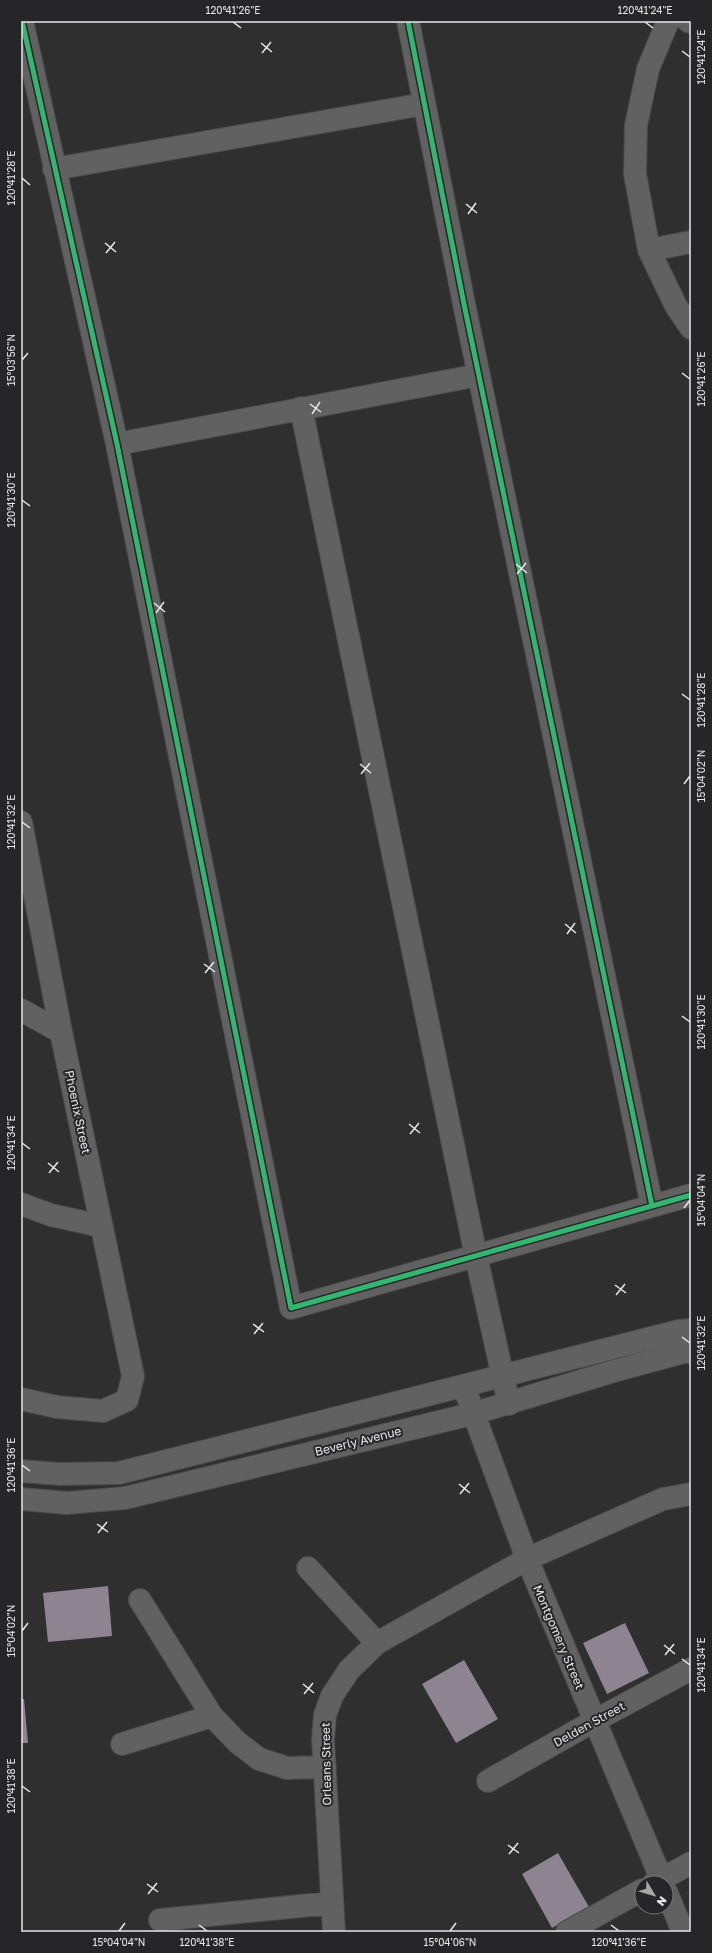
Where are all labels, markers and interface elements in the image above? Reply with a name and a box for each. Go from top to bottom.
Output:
text: 120°41'26"E [206,4,260,16]
text: 120°41'24"E [618,4,672,16]
text: 120°41'24"E [695,30,707,84]
text: 120°41'28"E [5,151,17,205]
text: 15°03'56"N [5,334,17,386]
text: 120°41'26"E [695,352,707,406]
text: 120°41'30"E [5,472,17,528]
text: 120°41'28"E [695,673,707,727]
text: 15°04'02"N [695,750,707,802]
text: 120°41'32"E [5,795,17,849]
text: 120°41'30"E [695,994,707,1050]
street label: Phoenix Street [62,1069,94,1155]
text: 120°41'34"E [5,1116,17,1170]
text: 15°04'04"N [695,1174,707,1226]
text: 120°41'32"E [695,1316,707,1370]
street label: Beverly Avenue [313,1423,403,1459]
text: 120°41'36"E [5,1438,17,1492]
street label: Montgomery Street [530,1583,588,1692]
text: 15°04'02"N [5,1605,17,1657]
text: 120°41'34"E [695,1638,707,1692]
street label: Delden Street [551,1698,627,1750]
street label: Orleans Street [318,1722,334,1806]
text: 120°41'38"E [5,1759,17,1813]
north arrow [634,1875,674,1915]
text: N [655,1894,670,1909]
text: 15°04'04"N [93,1936,145,1948]
text: 120°41'38"E [180,1936,234,1948]
text: 15°04'06"N [424,1936,476,1948]
text: 120°41'36"E [592,1936,646,1948]

